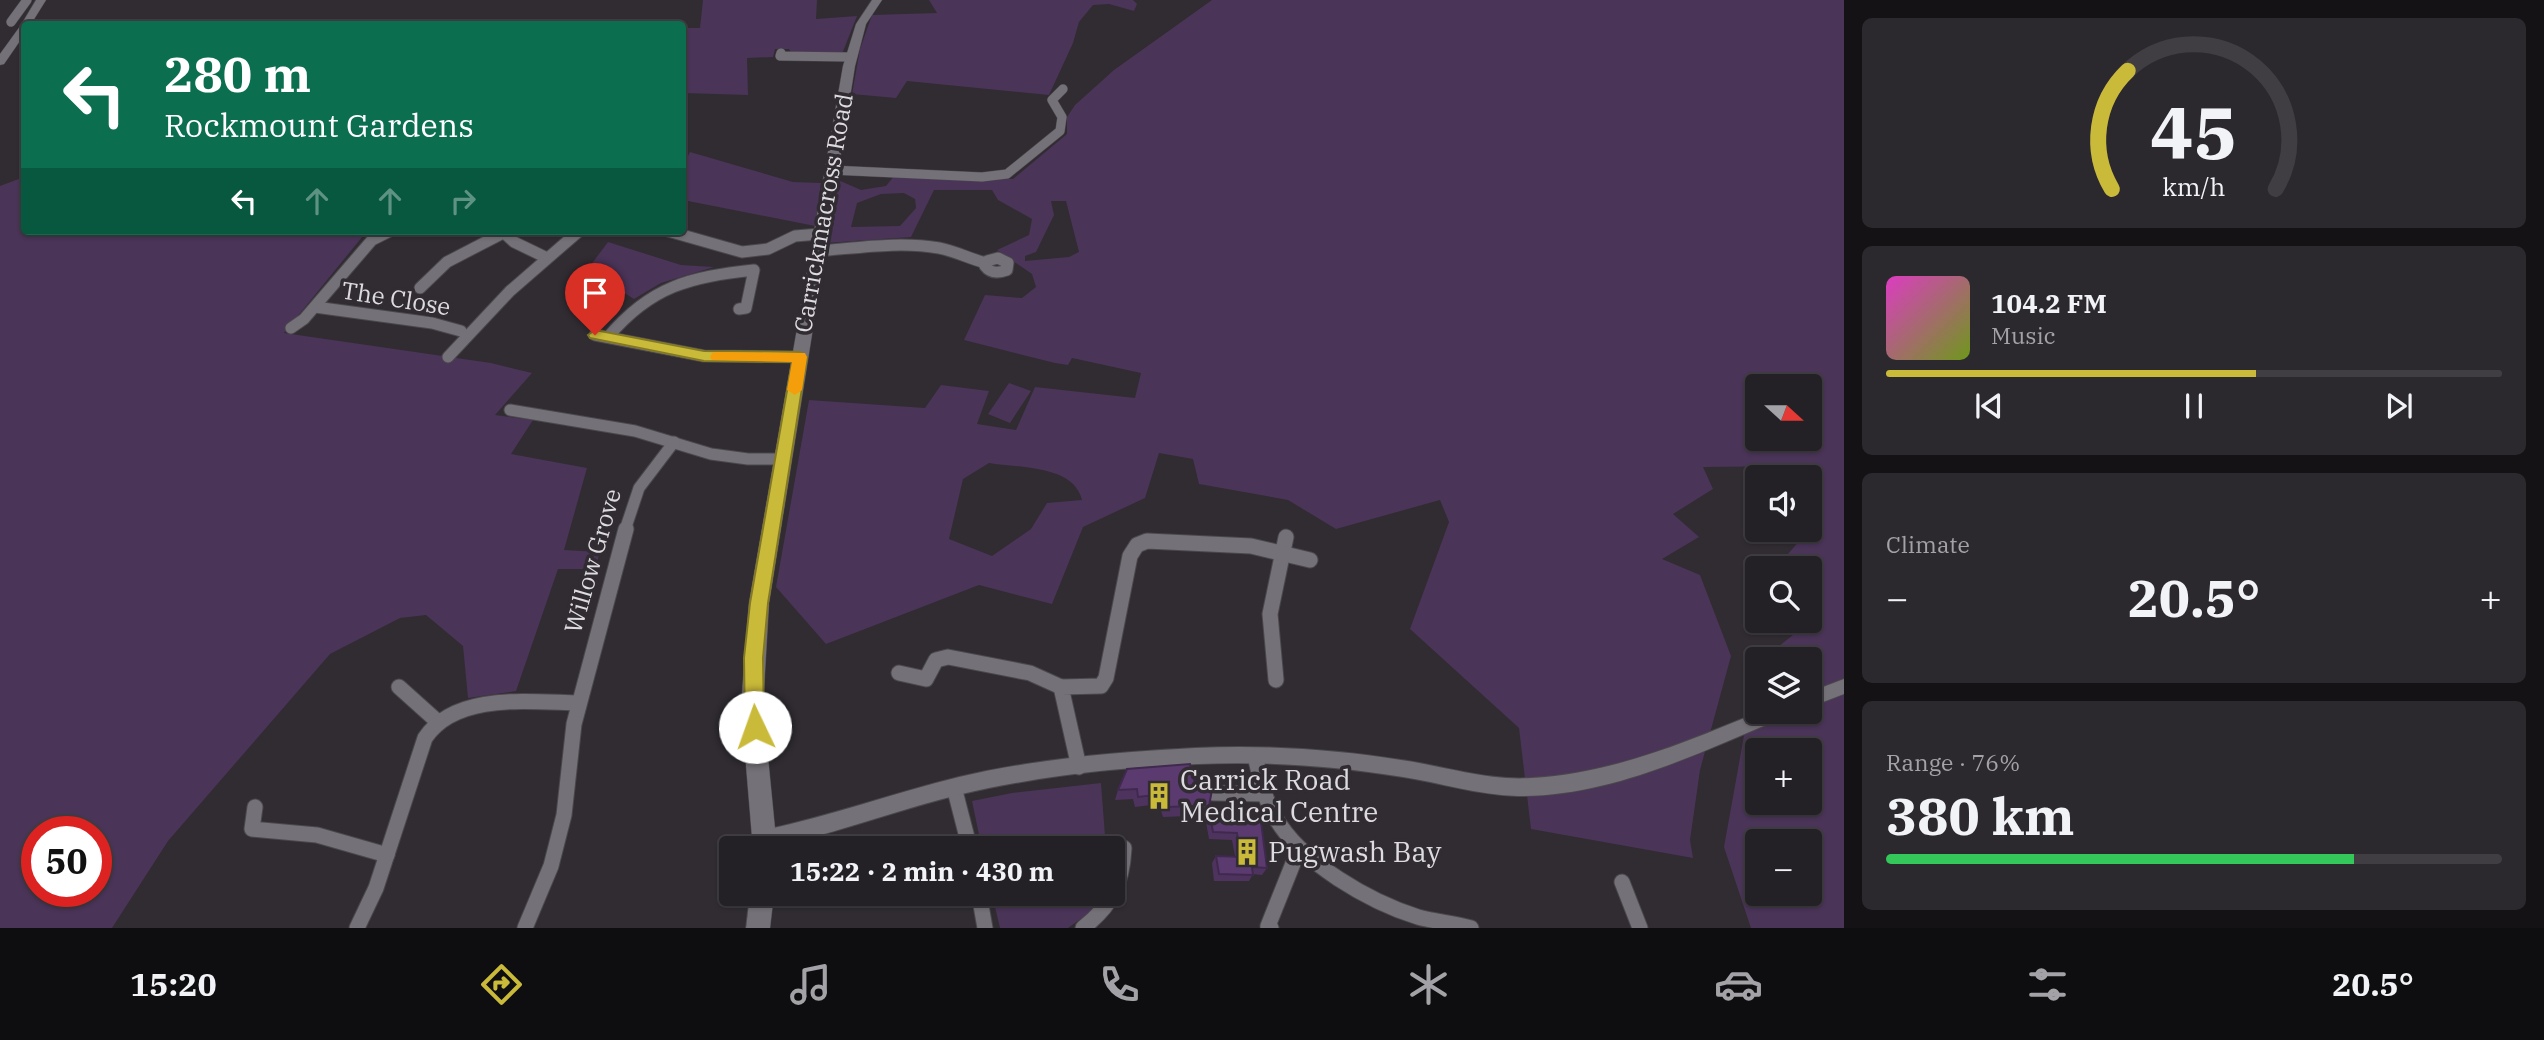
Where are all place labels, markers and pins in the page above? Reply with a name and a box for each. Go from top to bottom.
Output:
pin [565,263,625,335]
place label: Carrick Road Medical Centre [1180,761,1378,830]
building icon: Carrick Road Medical Centre [1144,781,1174,811]
place label: Pugwash Bay [1268,833,1441,870]
building icon: Pugwash Bay [1232,837,1262,867]

